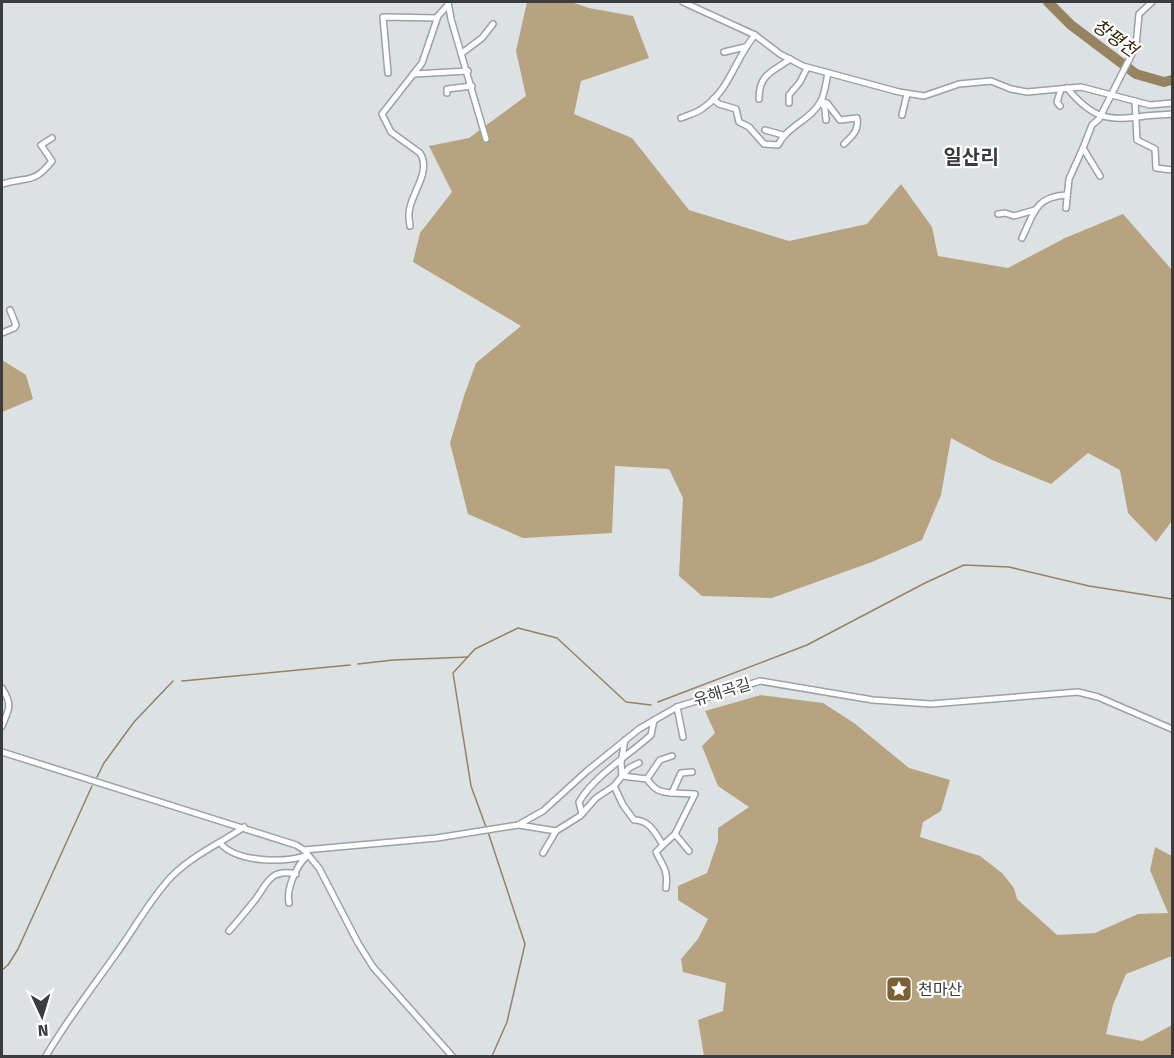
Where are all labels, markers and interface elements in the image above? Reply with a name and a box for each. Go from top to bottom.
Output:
water label: 창평천 [1088,14,1144,63]
district label: 일산리 [943,145,999,169]
street label: 유해곡길 [691,674,753,710]
place icon: 천마산 [884,974,914,1004]
place label: 천마산 [918,980,962,999]
north arrow [12,986,72,1046]
text: N [37,1021,49,1040]

